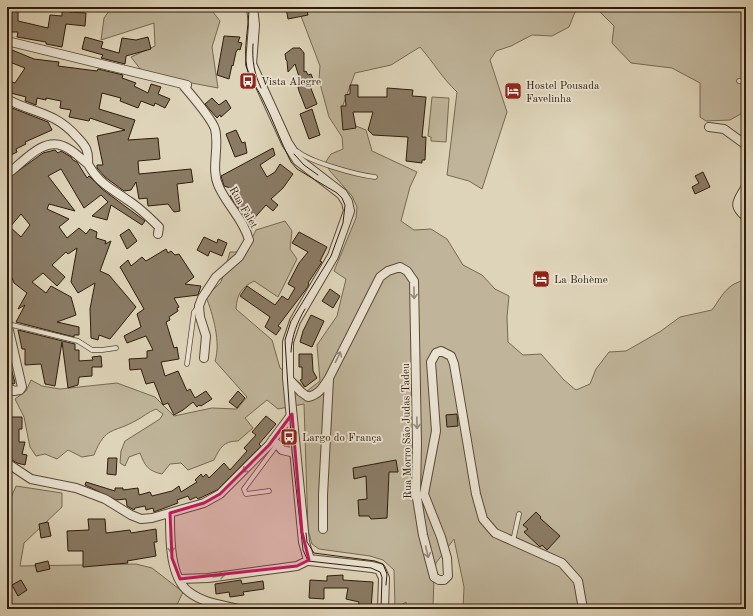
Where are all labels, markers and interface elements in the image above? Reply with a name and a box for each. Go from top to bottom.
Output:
bus stop icon: Vista Alegre [238,71,258,91]
place label: Vista Alegre [261,77,321,88]
hotel icon: Hostel Pousada Favelinha [503,81,523,101]
place label: Hostel Pousada Favelinha [526,81,600,105]
street label: Rua Falet [226,185,259,231]
hotel icon: La Bohème [531,269,551,289]
place label: La Bohème [554,275,608,286]
one-way arrow [410,286,418,299]
one-way arrow [335,351,343,363]
street label: Rua Morro São Judas Tadeu [401,363,414,499]
one-way arrow [413,416,421,429]
bus stop icon: Largo do França [279,427,299,447]
place label: Largo do França [302,433,382,444]
one-way arrow [242,463,252,473]
one-way arrow [168,540,175,553]
one-way arrow [424,545,431,558]
one-way arrow [212,572,225,580]

